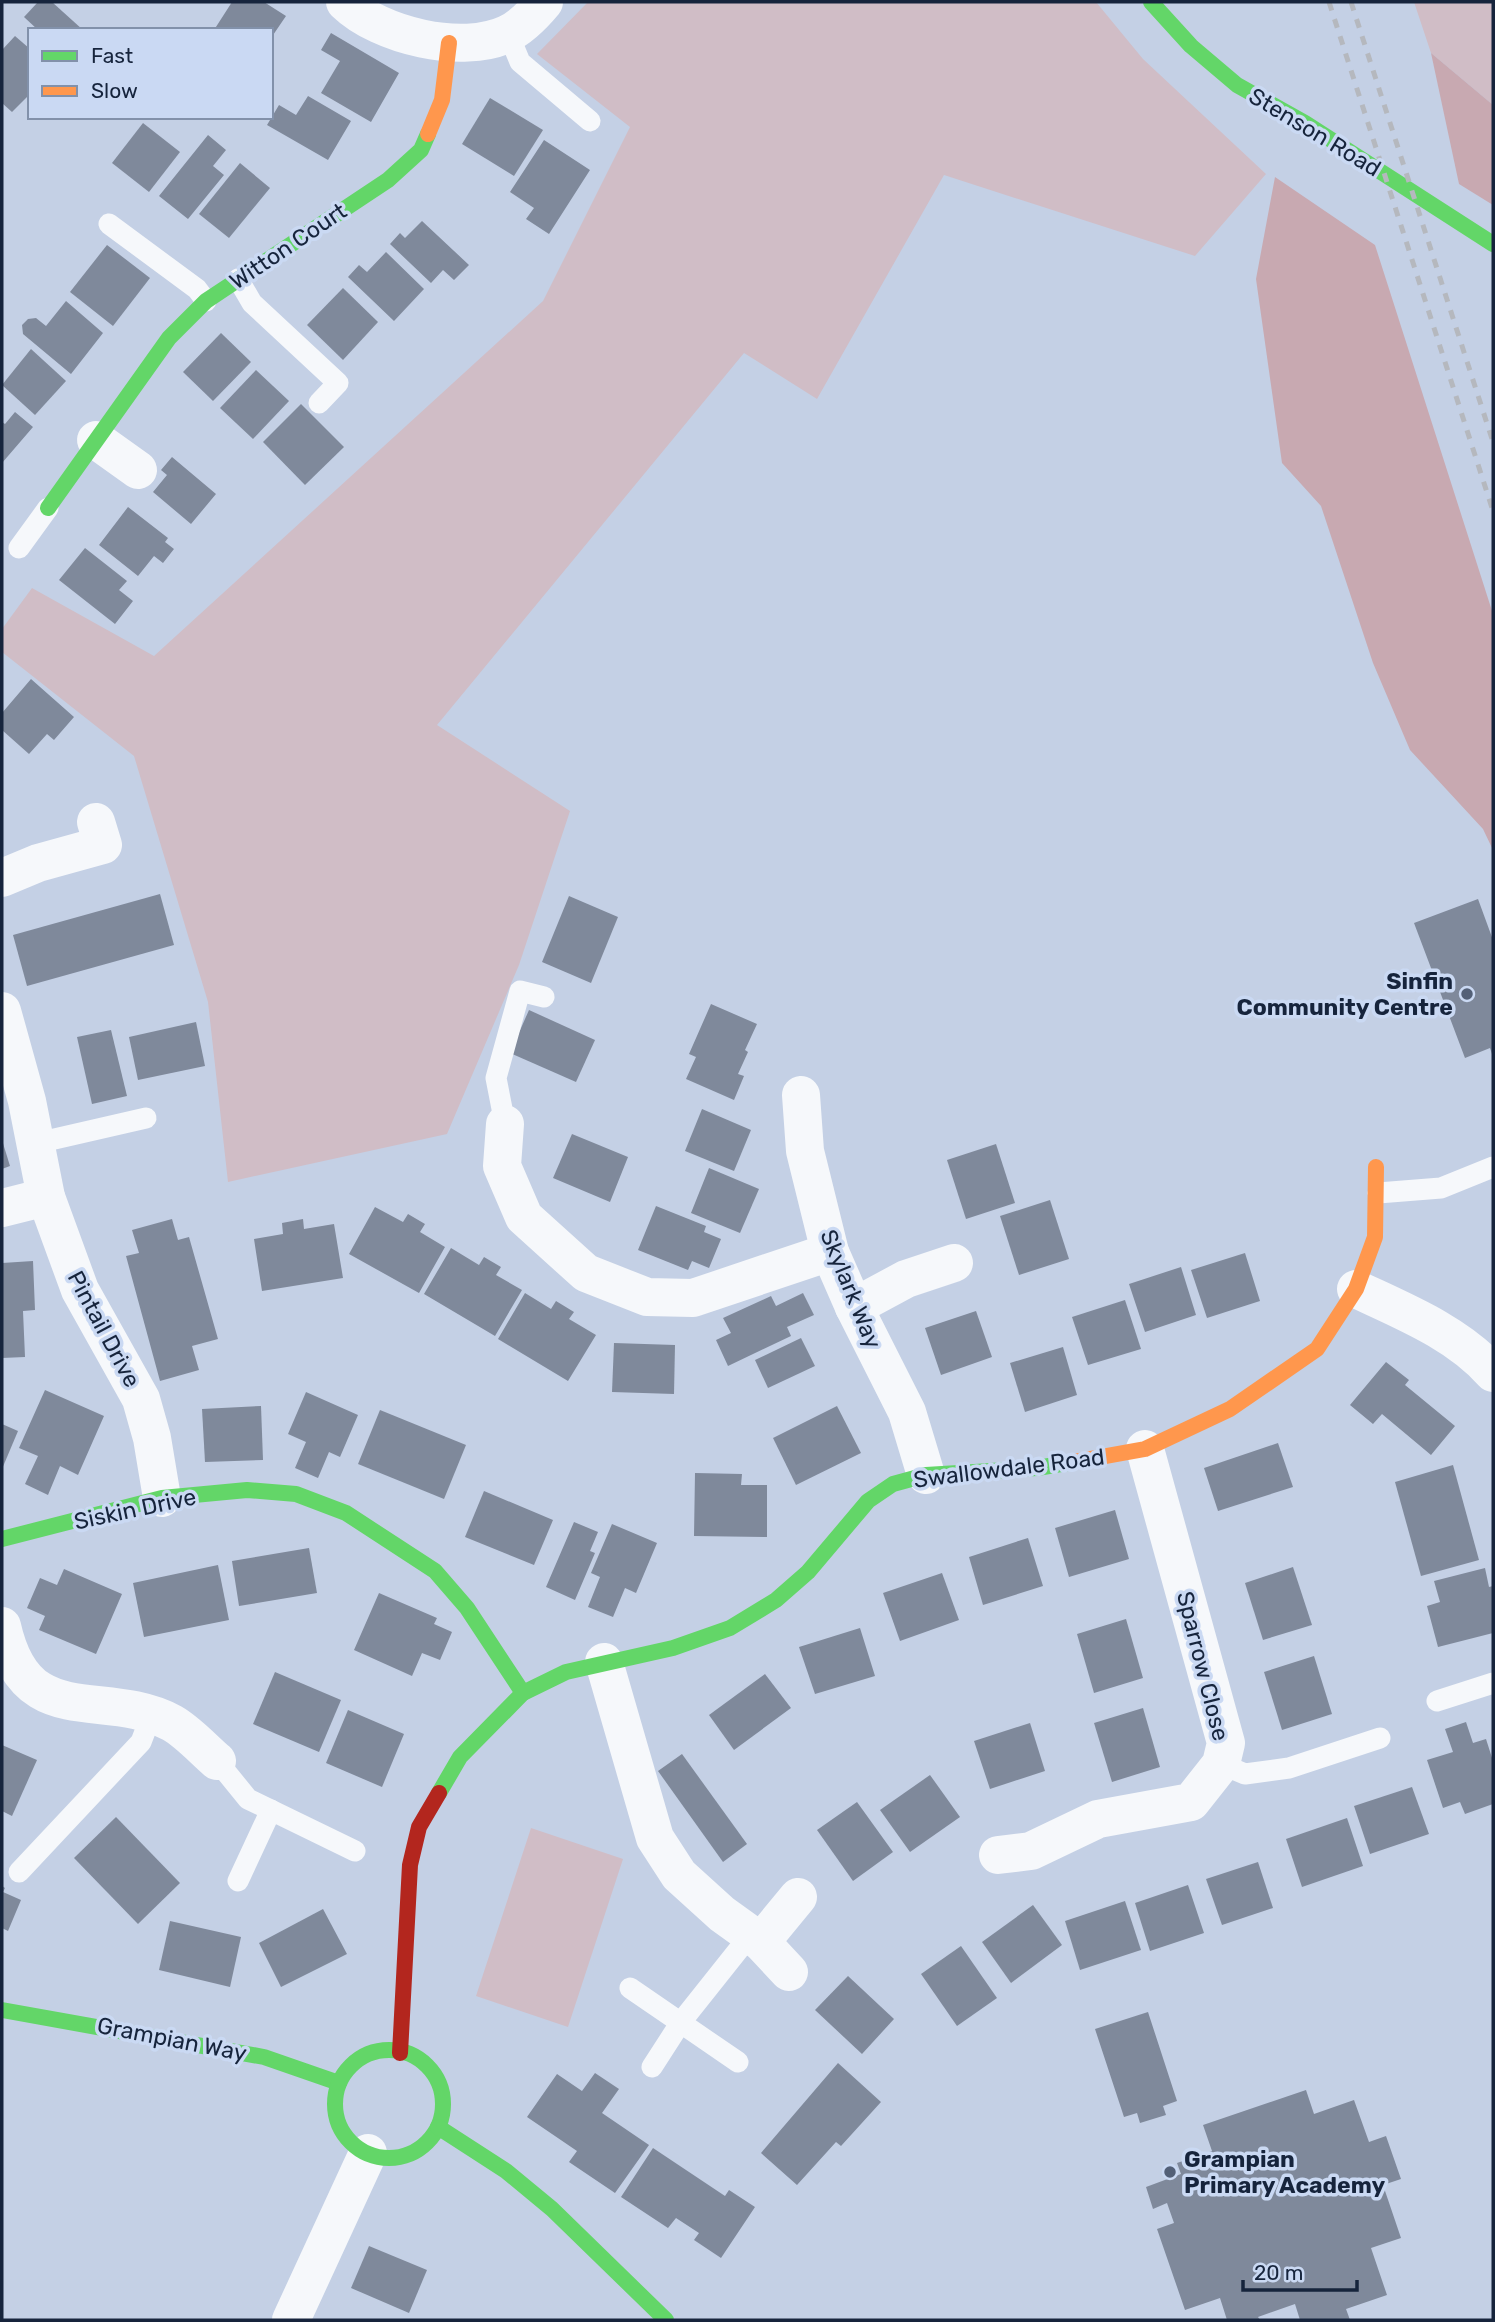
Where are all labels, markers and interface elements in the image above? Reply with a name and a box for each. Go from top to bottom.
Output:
legend [28,28,273,119]
text: Fast [91,43,133,68]
text: Slow [91,78,138,103]
street label: Stenson Road [1244,82,1386,182]
street label: Witton Court [224,197,352,295]
place label: Sinfin Community Centre [1237,967,1453,1021]
marker: Sinfin Community Centre [1459,986,1475,1002]
street label: Skylark Way [814,1225,888,1353]
street label: Pintail Drive [62,1266,146,1392]
street label: Swallowdale Road [912,1442,1106,1494]
street label: Siskin Drive [71,1482,199,1536]
street label: Sparrow Close [1171,1588,1235,1744]
street label: Grampian Way [95,2011,249,2067]
place label: Grampian Primary Academy [1184,2145,1385,2199]
marker: Grampian Primary Academy [1162,2164,1178,2180]
scale bar [1243,2248,1357,2292]
text: 20 m [1254,2260,1303,2285]

